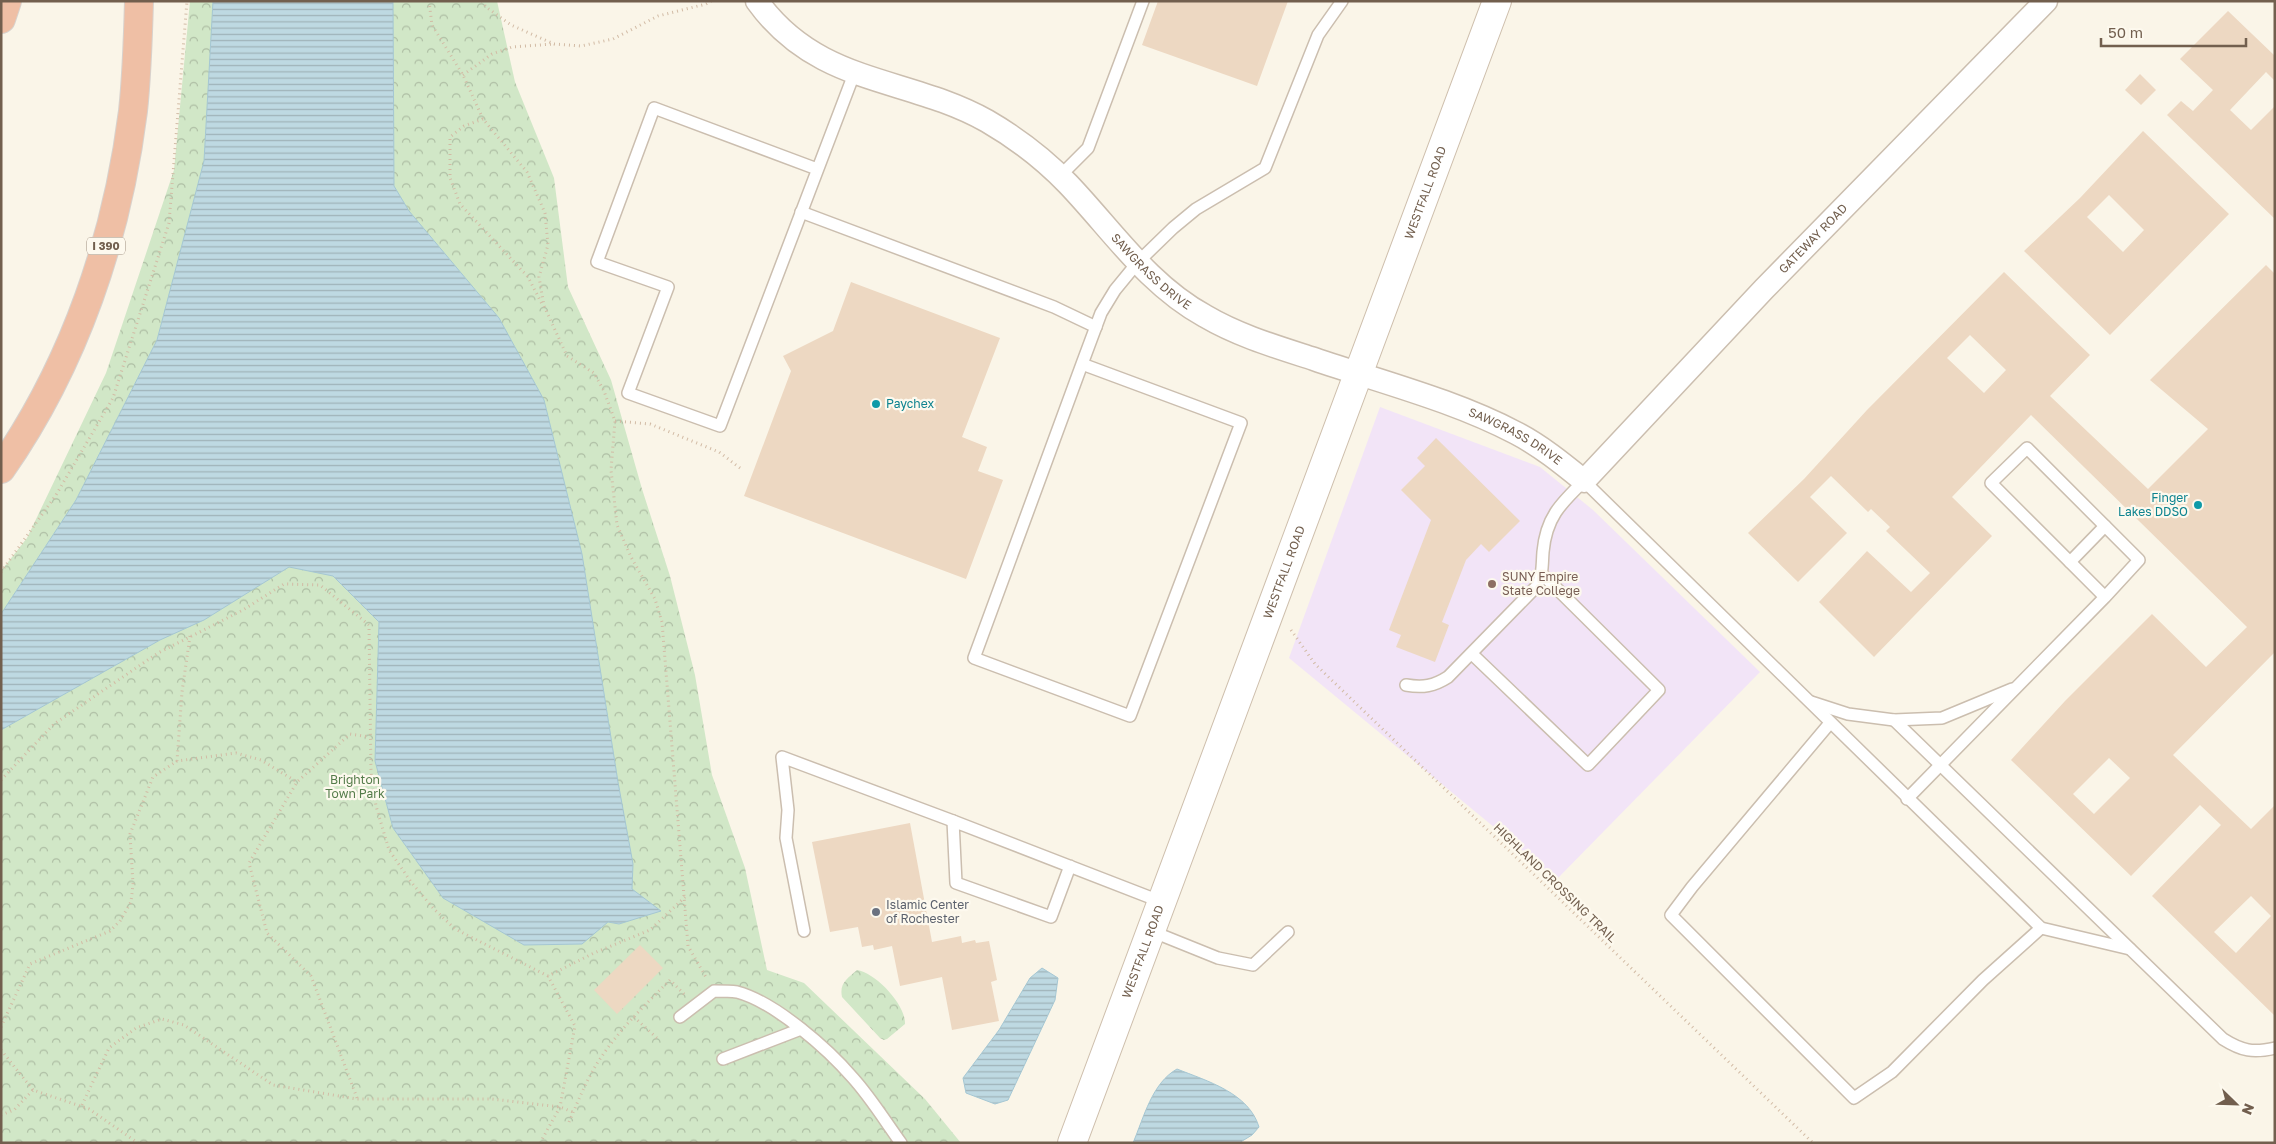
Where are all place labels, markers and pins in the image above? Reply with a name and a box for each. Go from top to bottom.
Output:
place label: Paychex [886,396,934,411]
marker: Paychex [870,398,882,410]
place label: Finger Lakes DDSO [2118,490,2188,519]
marker: Finger Lakes DDSO [2192,499,2204,511]
place label: SUNY Empire State College [1502,569,1580,598]
marker: SUNY Empire State College [1486,578,1498,590]
place label: Islamic Center of Rochester [886,897,969,926]
marker: Islamic Center of Rochester [870,906,882,918]

